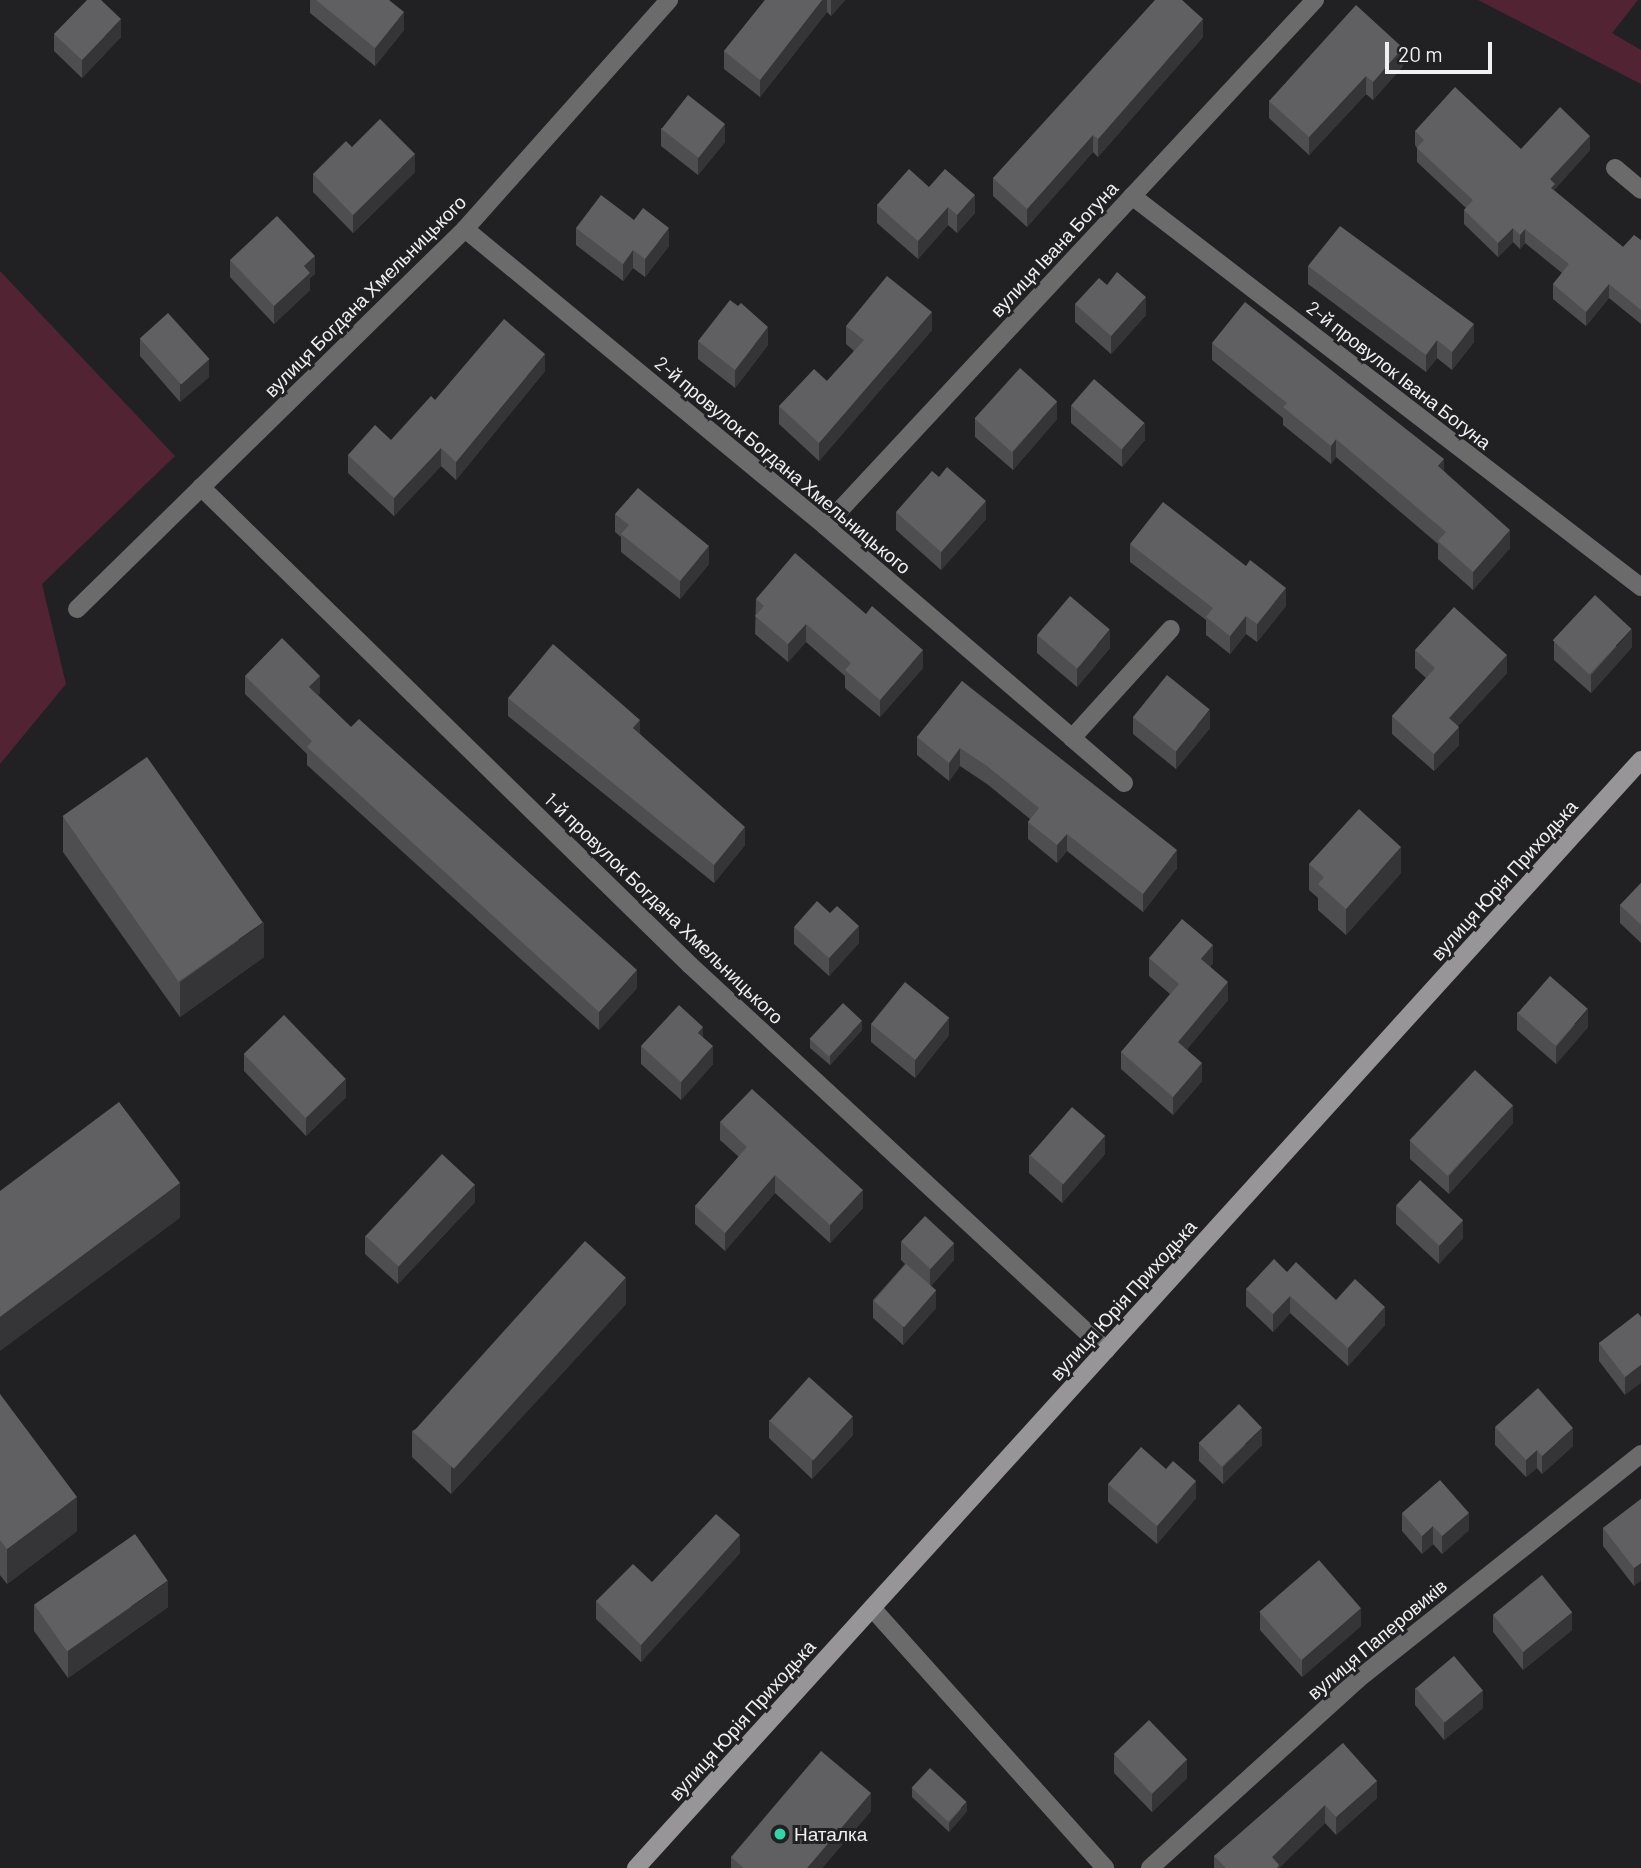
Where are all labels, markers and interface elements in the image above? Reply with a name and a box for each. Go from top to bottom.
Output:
scale bar [1389,28,1496,72]
text: 20 m [1398,41,1443,66]
street label: вулиця Івана Богуна [985,177,1123,321]
street label: вулиця Богдана Хмельницького [259,190,471,402]
street label: 2-й провулок Івана Богуна [1302,296,1496,454]
street label: 2-й провулок Богдана Хмельницького [651,351,915,579]
street label: 1-й провулок Богдана Хмельницького [540,788,788,1028]
street label: вулиця Юрія Приходька [1426,795,1582,965]
street label: вулиця Юрія Приходька [1045,1215,1201,1385]
street label: вулиця Паперовиків [1303,1574,1451,1704]
street label: вулиця Юрія Приходька [664,1635,820,1805]
place label: Наталка [794,1823,867,1845]
marker: Наталка [772,1826,788,1842]

